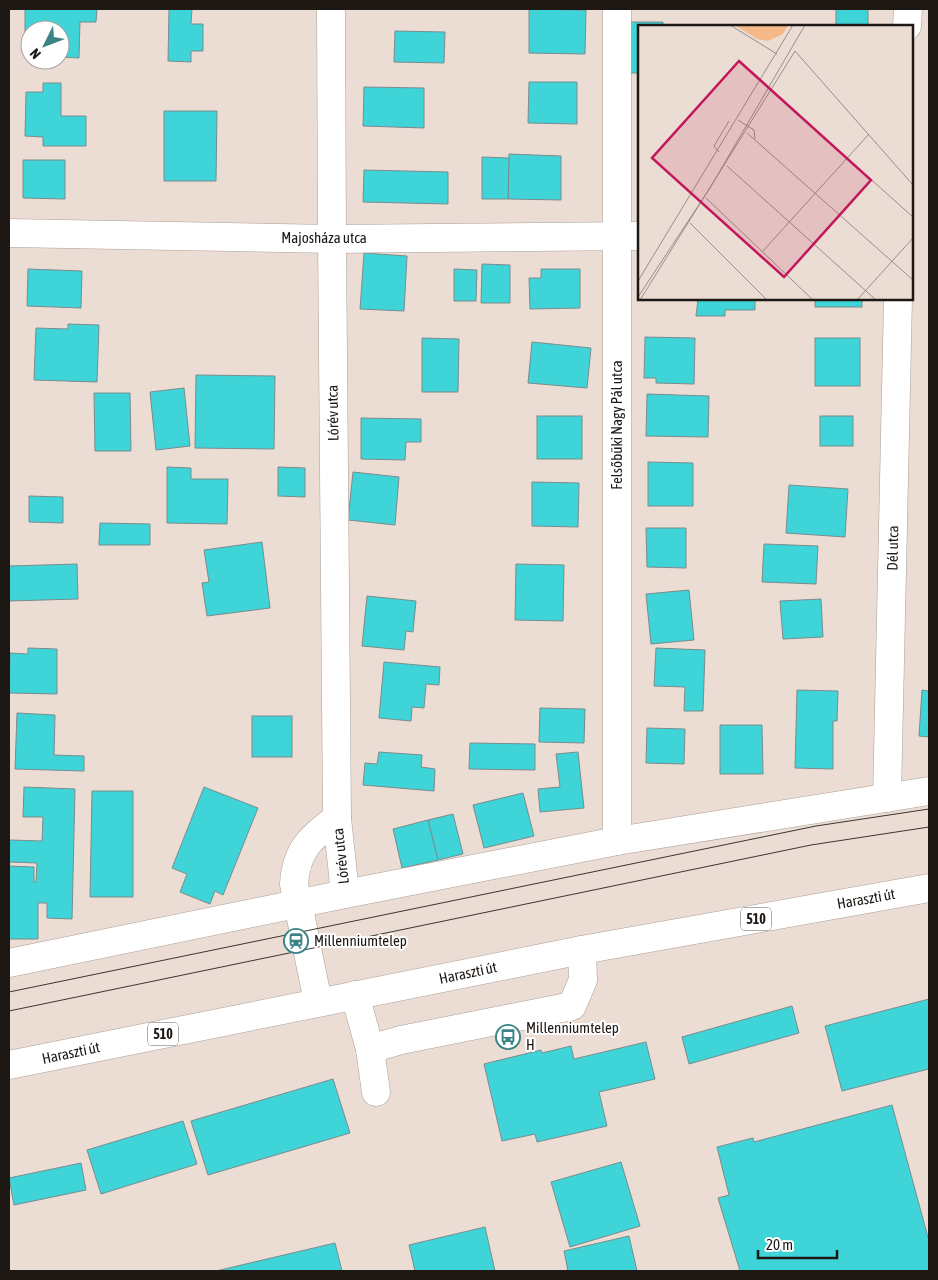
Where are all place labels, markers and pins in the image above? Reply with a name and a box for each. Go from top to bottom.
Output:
station icon: Millenniumtelep [283,928,309,954]
place label: Millenniumtelep [314,932,407,949]
place label: Millenniumtelep H [526,1019,619,1053]
bus stop icon: Millenniumtelep H [495,1024,521,1050]

